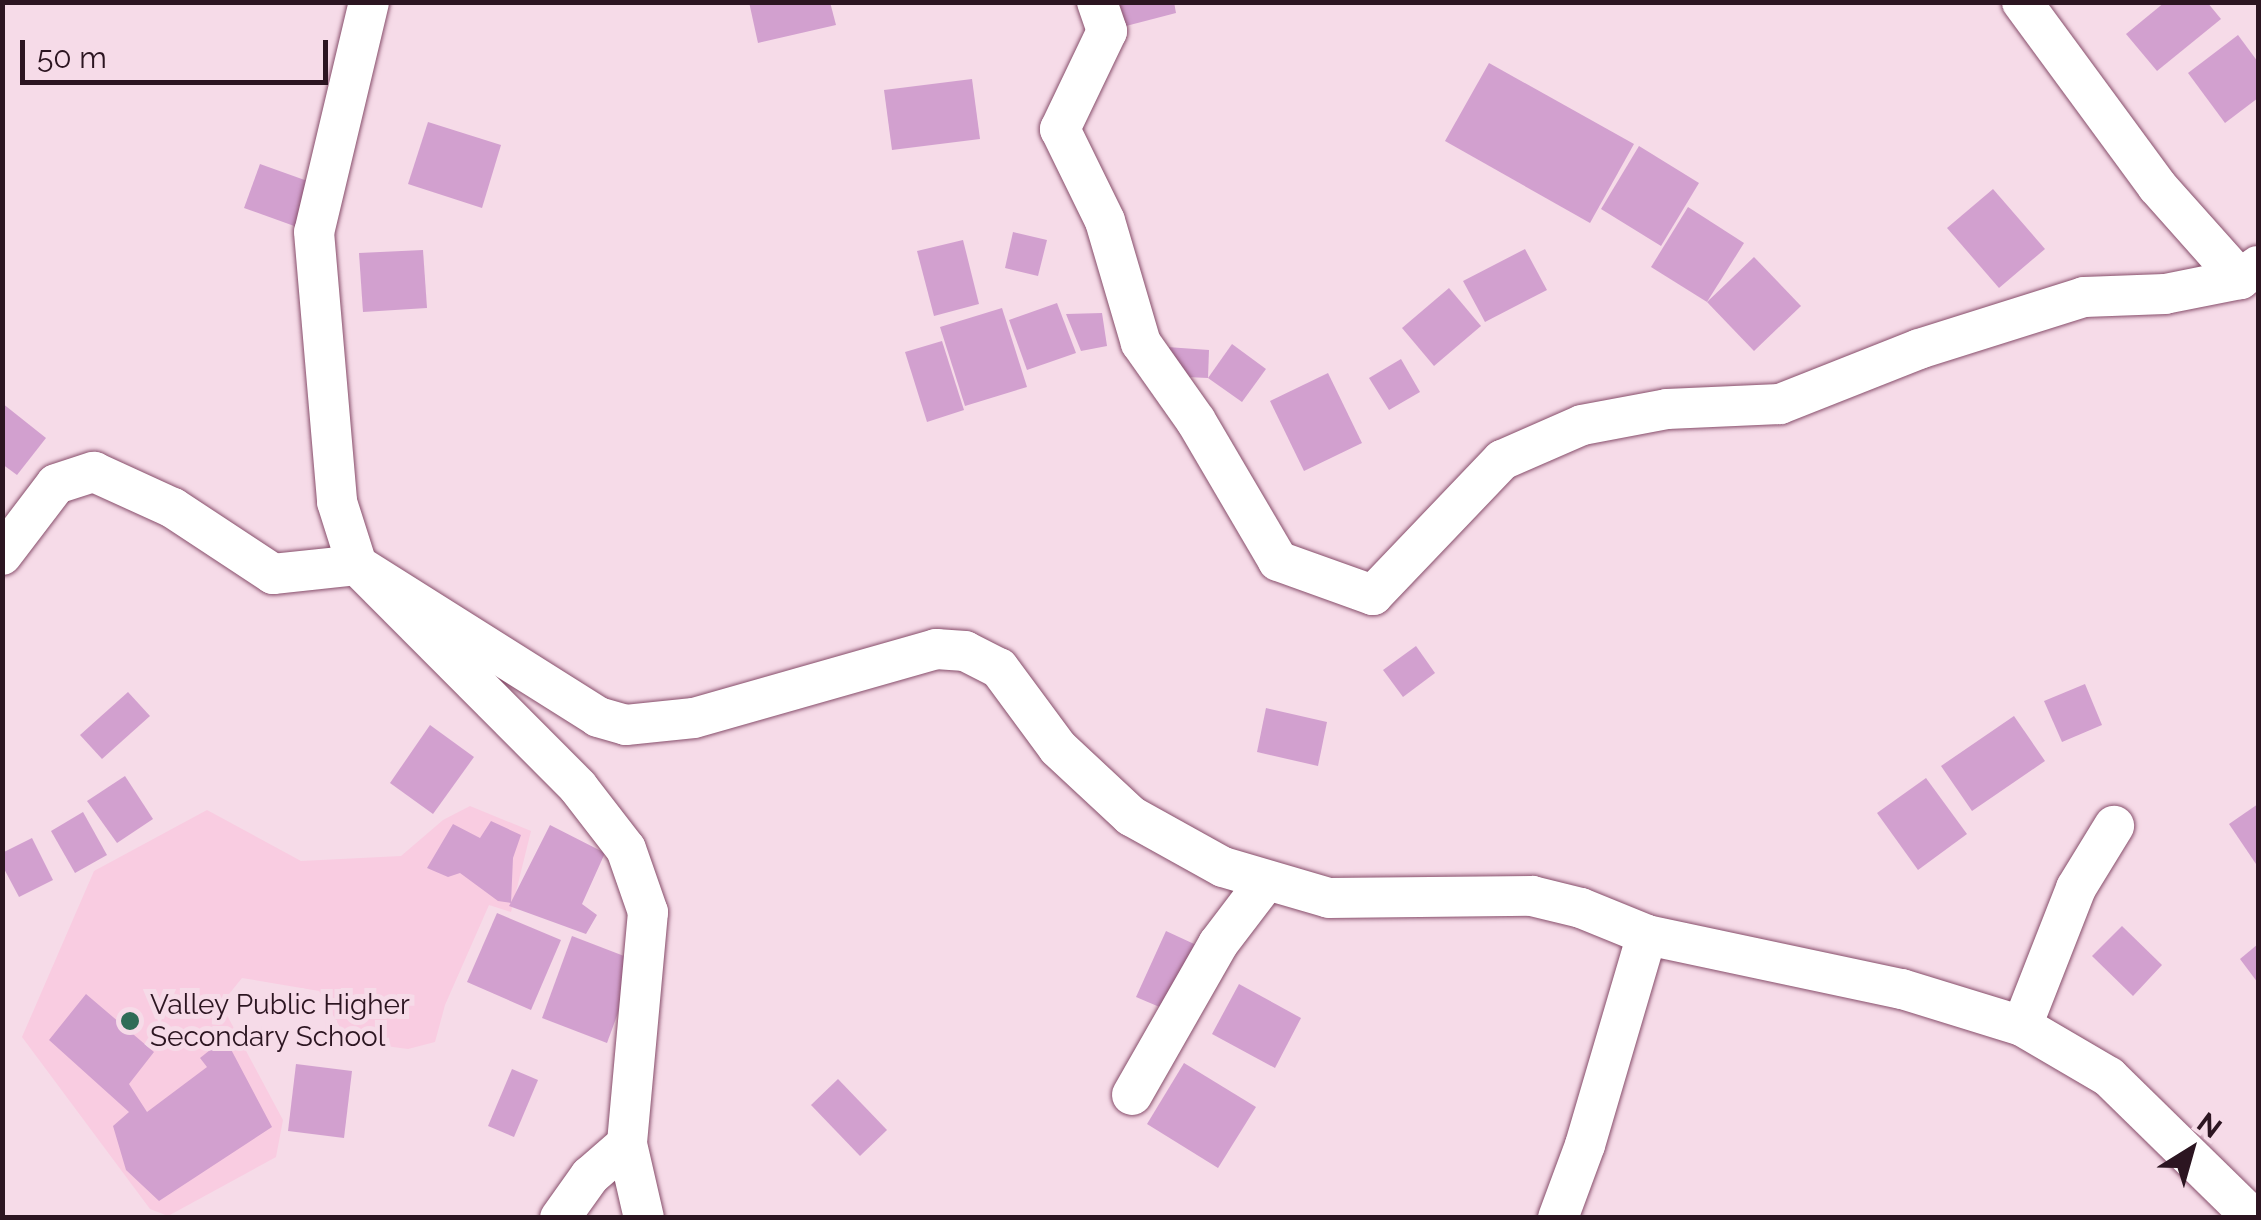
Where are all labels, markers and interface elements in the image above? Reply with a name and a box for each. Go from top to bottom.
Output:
scale bar [25,20,332,82]
text: 50 m [37,40,107,75]
place label: Valley Public Higher Secondary School [150,988,411,1054]
marker: Valley Public Higher Secondary School [119,1010,141,1032]
north arrow [2141,1100,2241,1200]
text: N [2191,1106,2228,1145]

